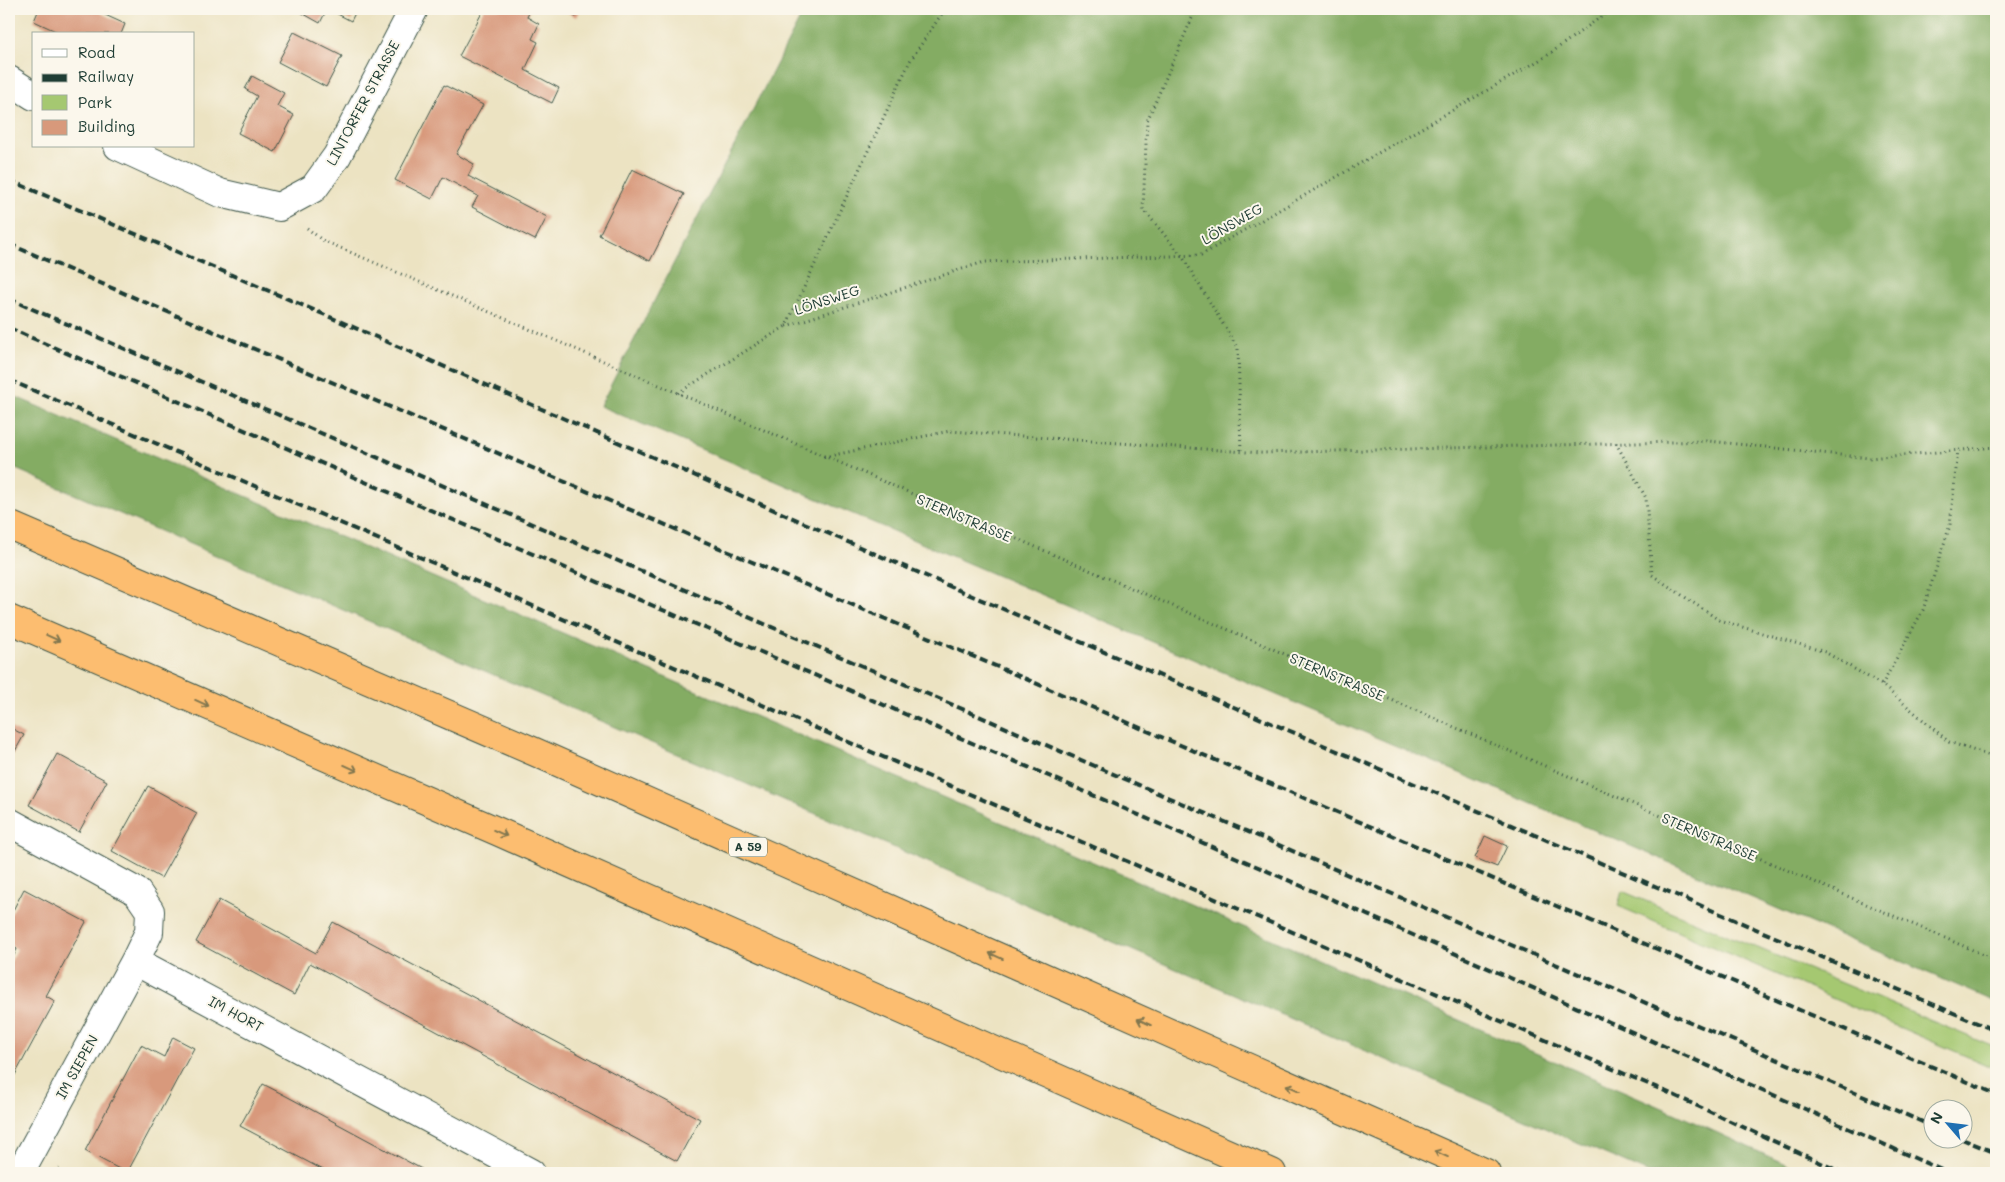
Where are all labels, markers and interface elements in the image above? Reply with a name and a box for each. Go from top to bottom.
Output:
legend [32,32,195,148]
street label: LINTORFER STRASSE [322,37,404,169]
text: Road [78,42,115,62]
text: Railway [78,66,134,86]
text: Park [78,92,112,112]
text: Building [78,116,135,136]
street label: LÖNSWEG [1198,198,1266,249]
street label: LÖNSWEG [792,280,862,319]
street label: STERNSTRASSE [914,489,1014,546]
one-way arrow [45,634,60,644]
street label: STERNSTRASSE [1287,648,1387,705]
one-way arrow [194,699,209,709]
one-way arrow [344,765,359,774]
street label: STERNSTRASSE [1659,808,1759,865]
one-way arrow [493,829,508,838]
road number: A 59 [729,838,767,856]
one-way arrow [989,951,1004,961]
street label: IM HORT [205,991,267,1036]
one-way arrow [1137,1017,1152,1026]
street label: IM SIEPEN [51,1031,102,1102]
one-way arrow [1286,1082,1301,1092]
north arrow [1922,1100,1972,1150]
text: N [1925,1109,1947,1127]
one-way arrow [1434,1148,1449,1158]

